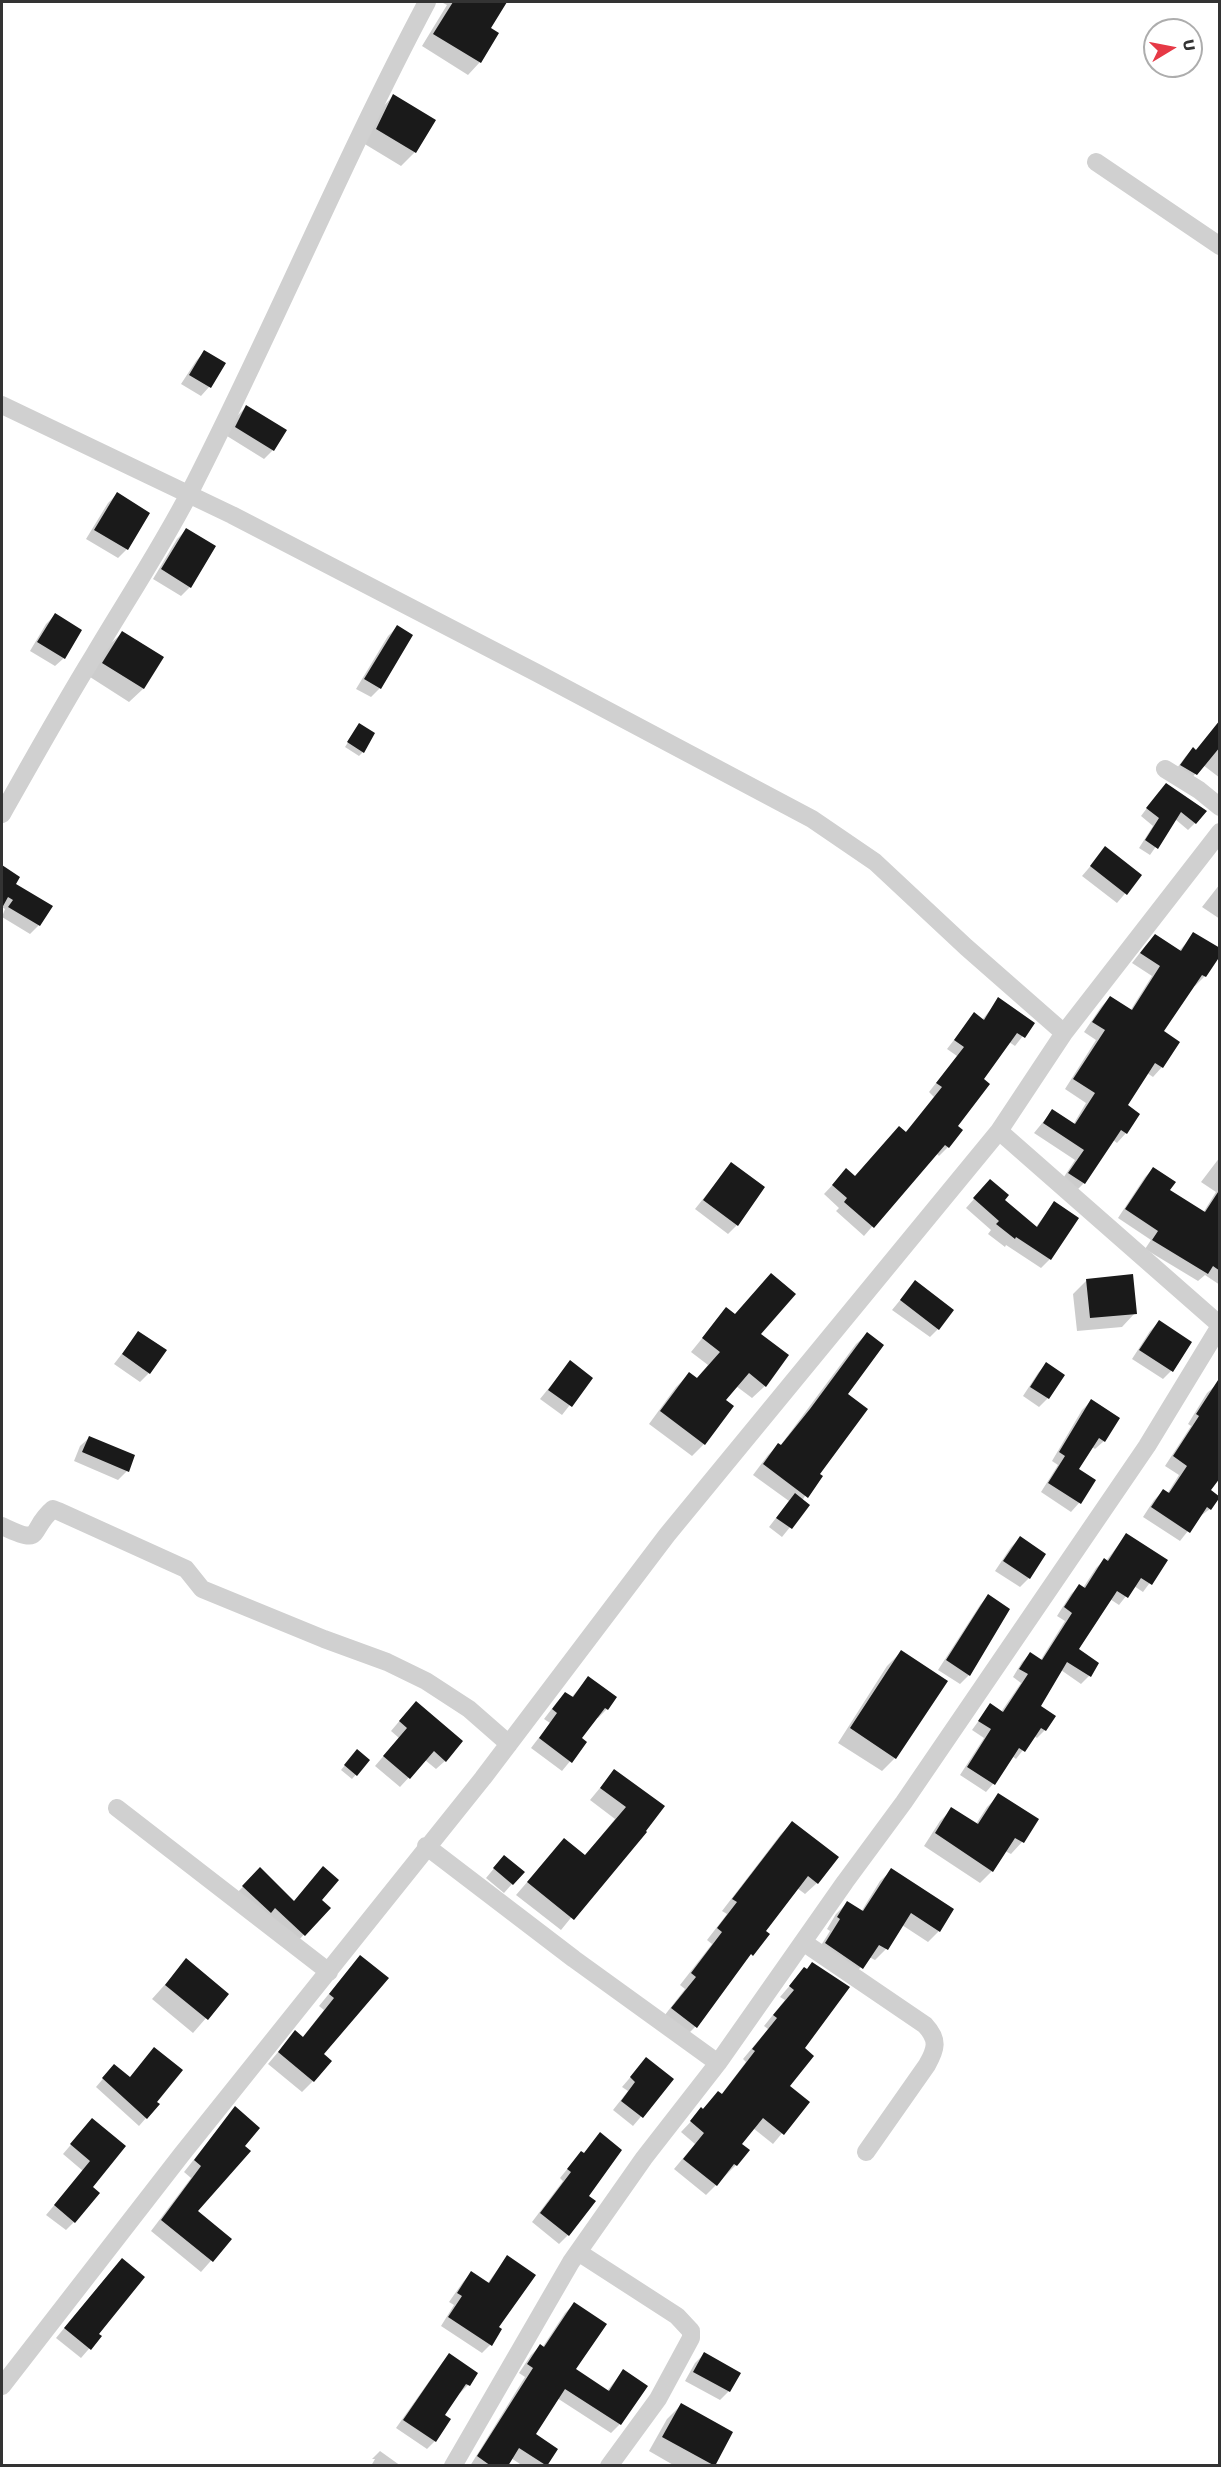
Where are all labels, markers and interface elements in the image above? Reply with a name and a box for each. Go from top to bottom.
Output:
north arrow [1143,18,1203,78]
text: U [1179,38,1200,52]

